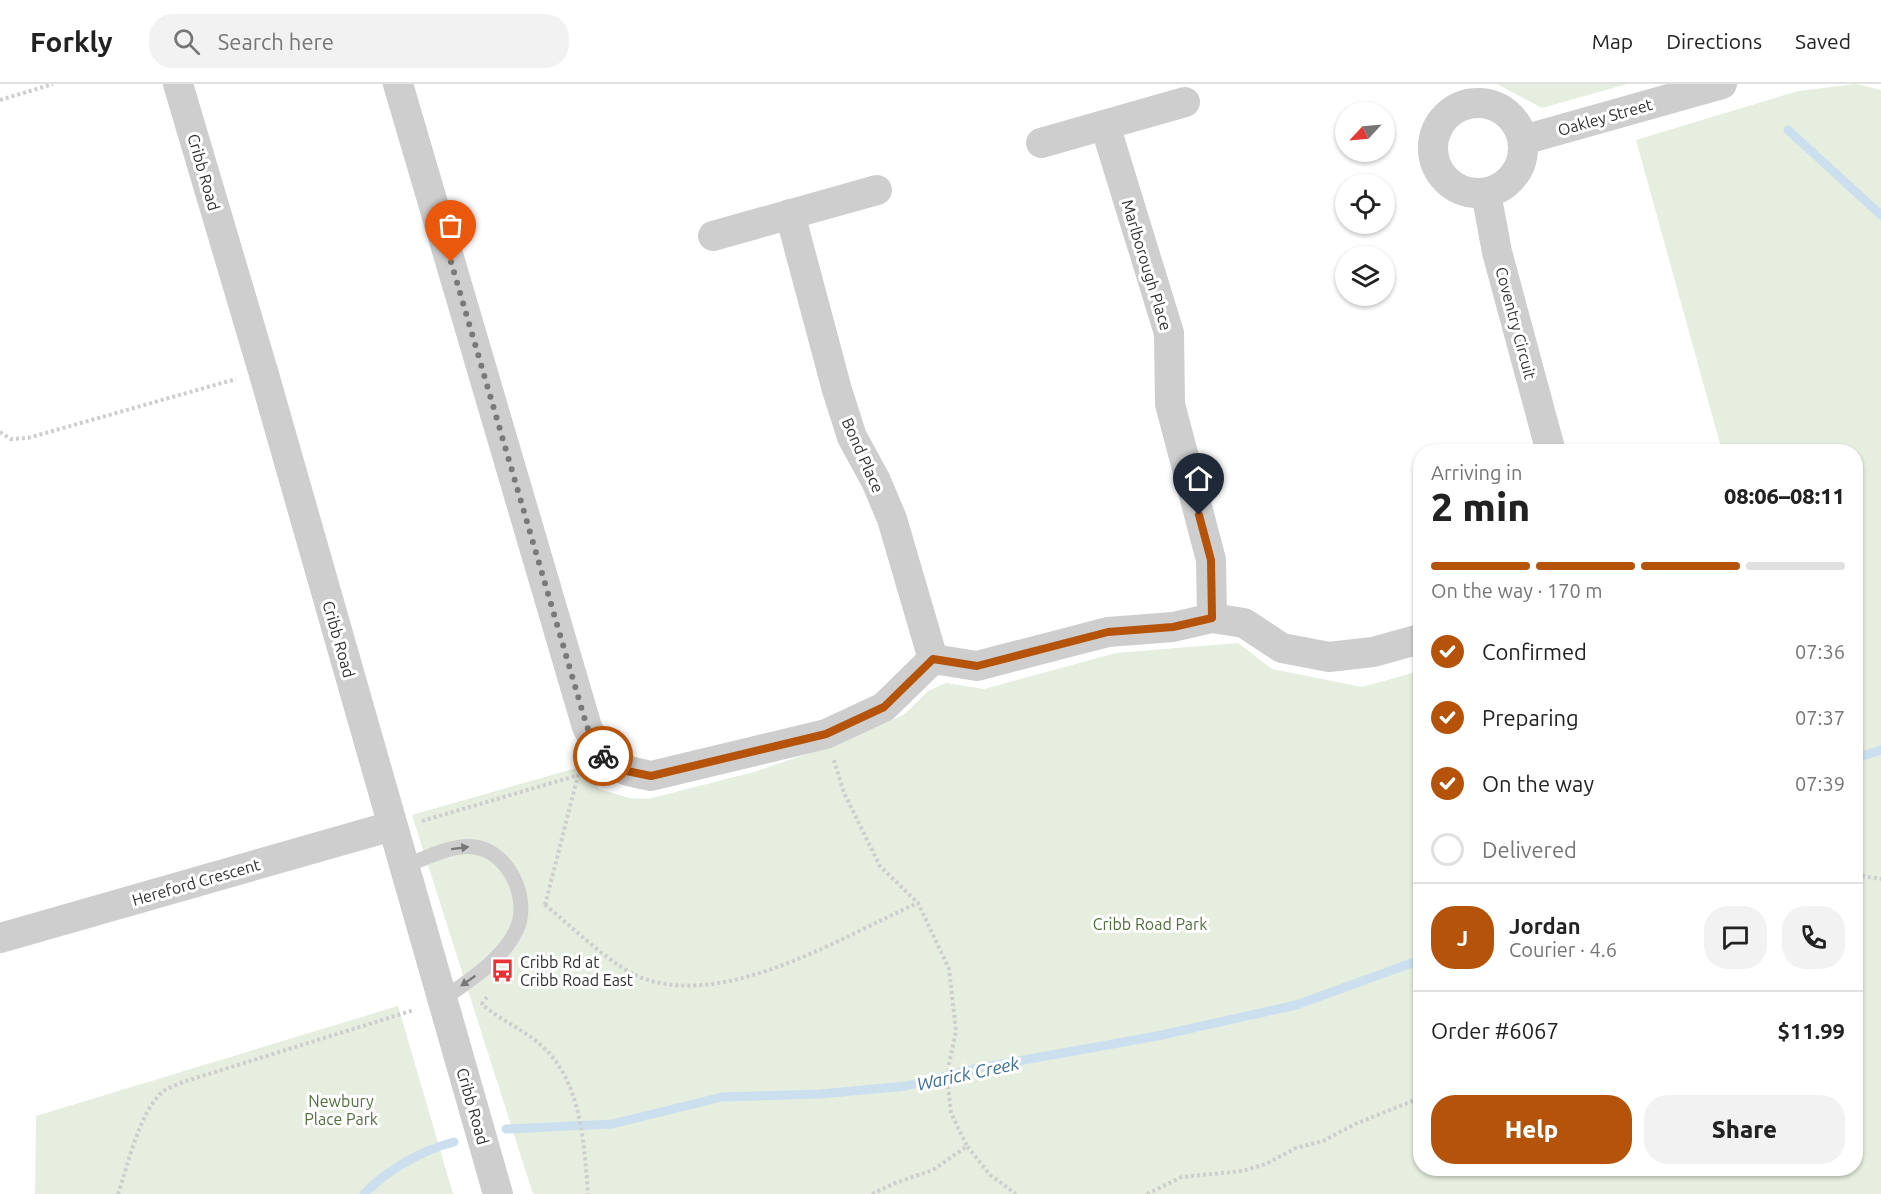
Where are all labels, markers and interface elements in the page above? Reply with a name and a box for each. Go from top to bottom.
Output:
search box [149,14,569,68]
icon: search [170,25,203,58]
text: Forkly [30,26,113,57]
text: Search here [218,29,334,54]
text: Map [1592,29,1633,53]
text: Directions [1666,29,1762,53]
text: Saved [1795,29,1851,53]
street label: Oakley Street [1556,95,1655,139]
north arrow [1335,102,1395,162]
map controls [1335,102,1395,306]
street label: Cribb Road [184,132,224,212]
button: locate [1335,174,1395,234]
street label: Marlborough Place [1119,197,1175,333]
pin [425,200,476,262]
icon: bag [434,209,467,242]
button: layers [1335,246,1395,306]
street label: Coventry Circuit [1492,265,1540,382]
street label: Bond Place [839,415,887,495]
pin [1173,453,1224,515]
text: Arriving in [1431,461,1522,484]
icon: home [1182,462,1215,495]
text: 08:06–08:11 [1724,483,1845,508]
text: 2 min [1431,485,1530,528]
text: On the way · 170 m [1431,579,1603,602]
street label: Cribb Road [319,599,359,679]
icon: check [1431,635,1464,668]
text: Confirmed [1482,639,1587,664]
text: 07:36 [1795,640,1845,663]
icon: check [1431,701,1464,734]
text: Preparing [1482,705,1579,730]
text: 07:37 [1795,706,1845,729]
courier [573,726,633,786]
icon: bike [587,740,620,773]
icon: check [1431,767,1464,800]
text: On the way [1482,771,1594,796]
text: 07:39 [1795,772,1845,795]
text: Delivered [1482,837,1577,862]
one-way arrow [451,844,470,853]
street label: Hereford Crescent [130,855,263,909]
button: chat [1704,906,1767,969]
button: phone [1782,906,1845,969]
text: Jordan [1509,913,1581,938]
park label: Cribb Road Park [1093,915,1207,933]
text: J [1457,925,1468,950]
text: Courier · 4.6 [1509,938,1617,961]
place label: Cribb Rd at Cribb Road East [520,953,634,989]
bus stop icon: Cribb Rd at Cribb Road East [489,958,515,984]
one-way arrow [460,975,476,986]
text: Order #6067 [1431,1018,1559,1043]
text: $11.99 [1778,1018,1845,1043]
water label: Warick Creek [915,1052,1022,1094]
street label: Cribb Road [453,1066,493,1146]
park label: Newbury Place Park [304,1092,378,1128]
button: Help [1431,1095,1632,1164]
button: Share [1644,1095,1845,1164]

